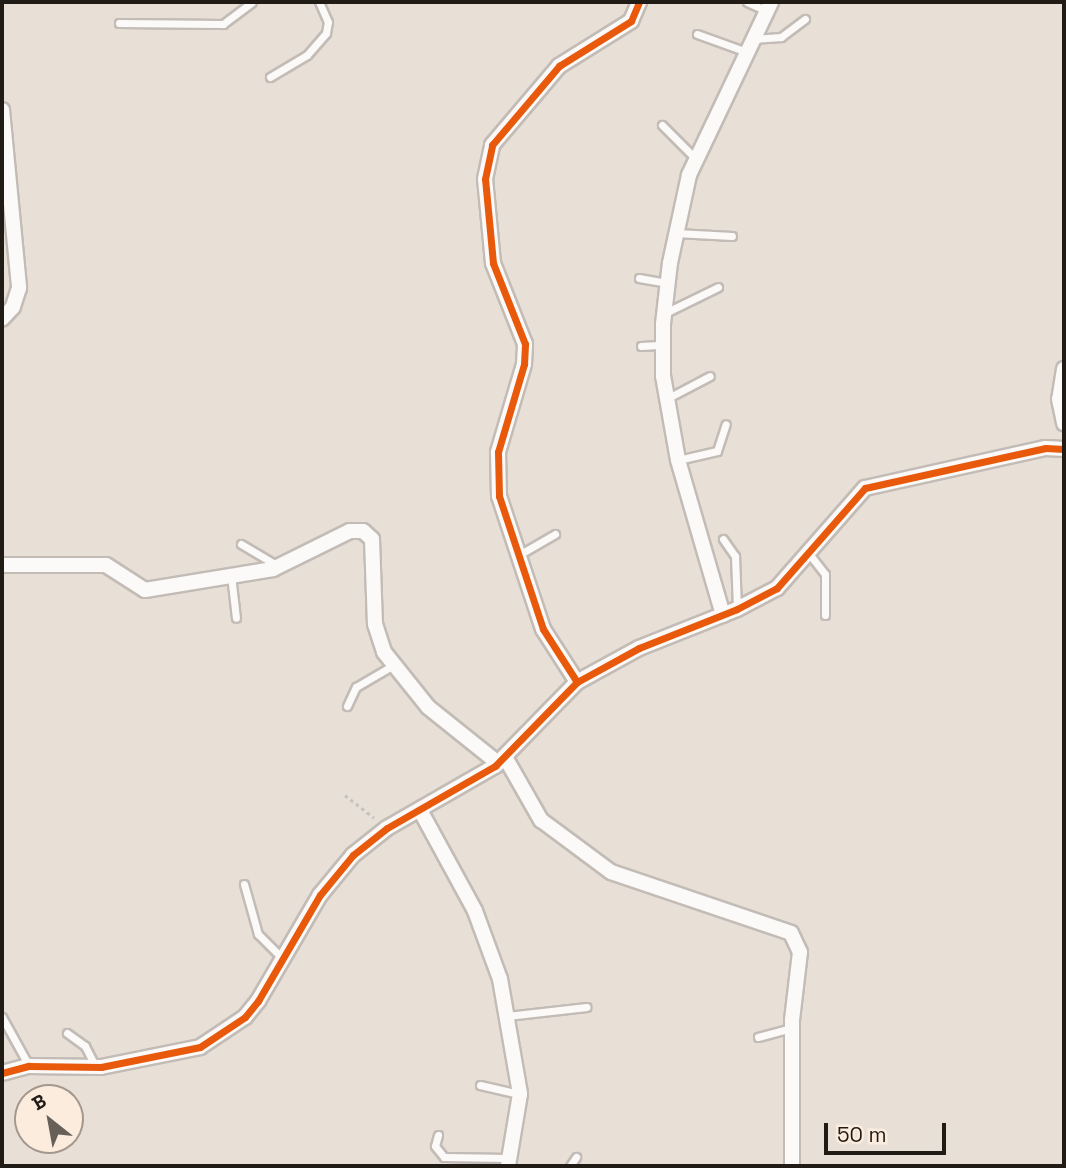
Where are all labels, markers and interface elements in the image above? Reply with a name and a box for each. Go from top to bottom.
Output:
north arrow [14,1084,84,1154]
text: B [27,1088,51,1116]
scale bar [828,1108,950,1152]
text: 50 m [837,1121,887,1148]

